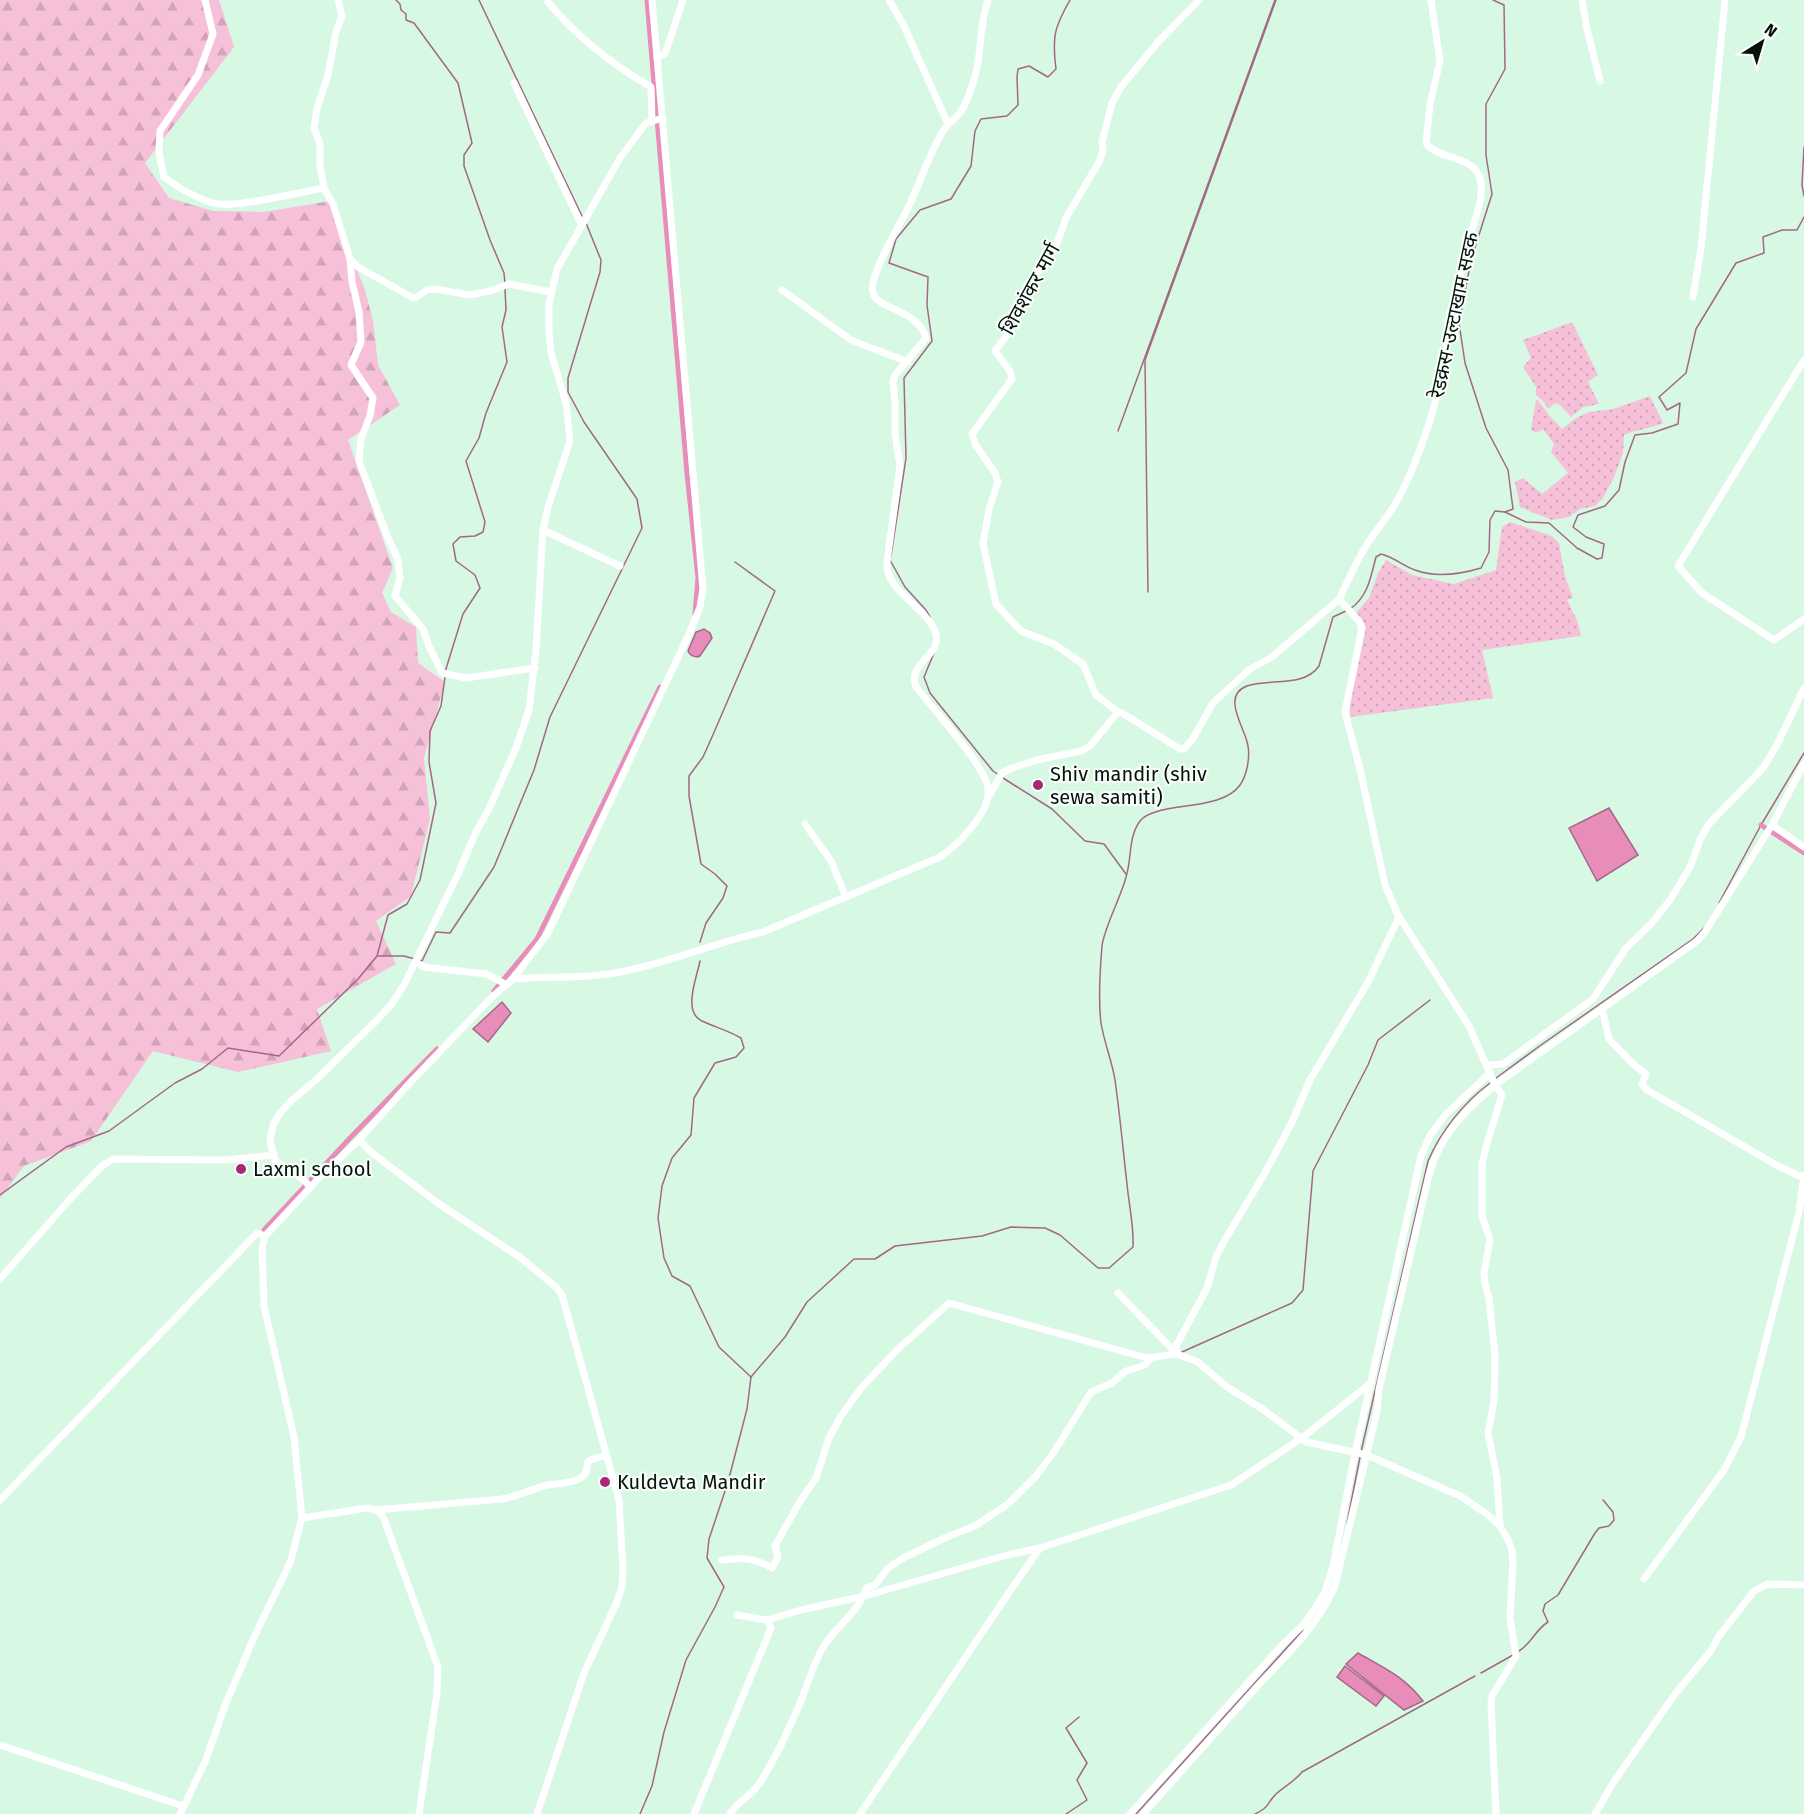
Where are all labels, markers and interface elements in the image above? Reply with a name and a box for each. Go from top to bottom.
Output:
north arrow [1732,12,1792,72]
text: N [1761,20,1781,41]
street label: रेडक्रस-उल्टाखाम सडक [1424,229,1483,401]
street label: शिवशंकर मार्ग [995,238,1065,339]
place label: Shiv mandir (shiv sewa samiti) [1050,762,1207,809]
marker: Shiv mandir (shiv sewa samiti) [1031,778,1045,792]
place label: Laxmi school [253,1157,371,1181]
marker: Laxmi school [234,1162,248,1176]
place label: Kuldevta Mandir [617,1470,766,1494]
marker: Kuldevta Mandir [598,1475,612,1489]

